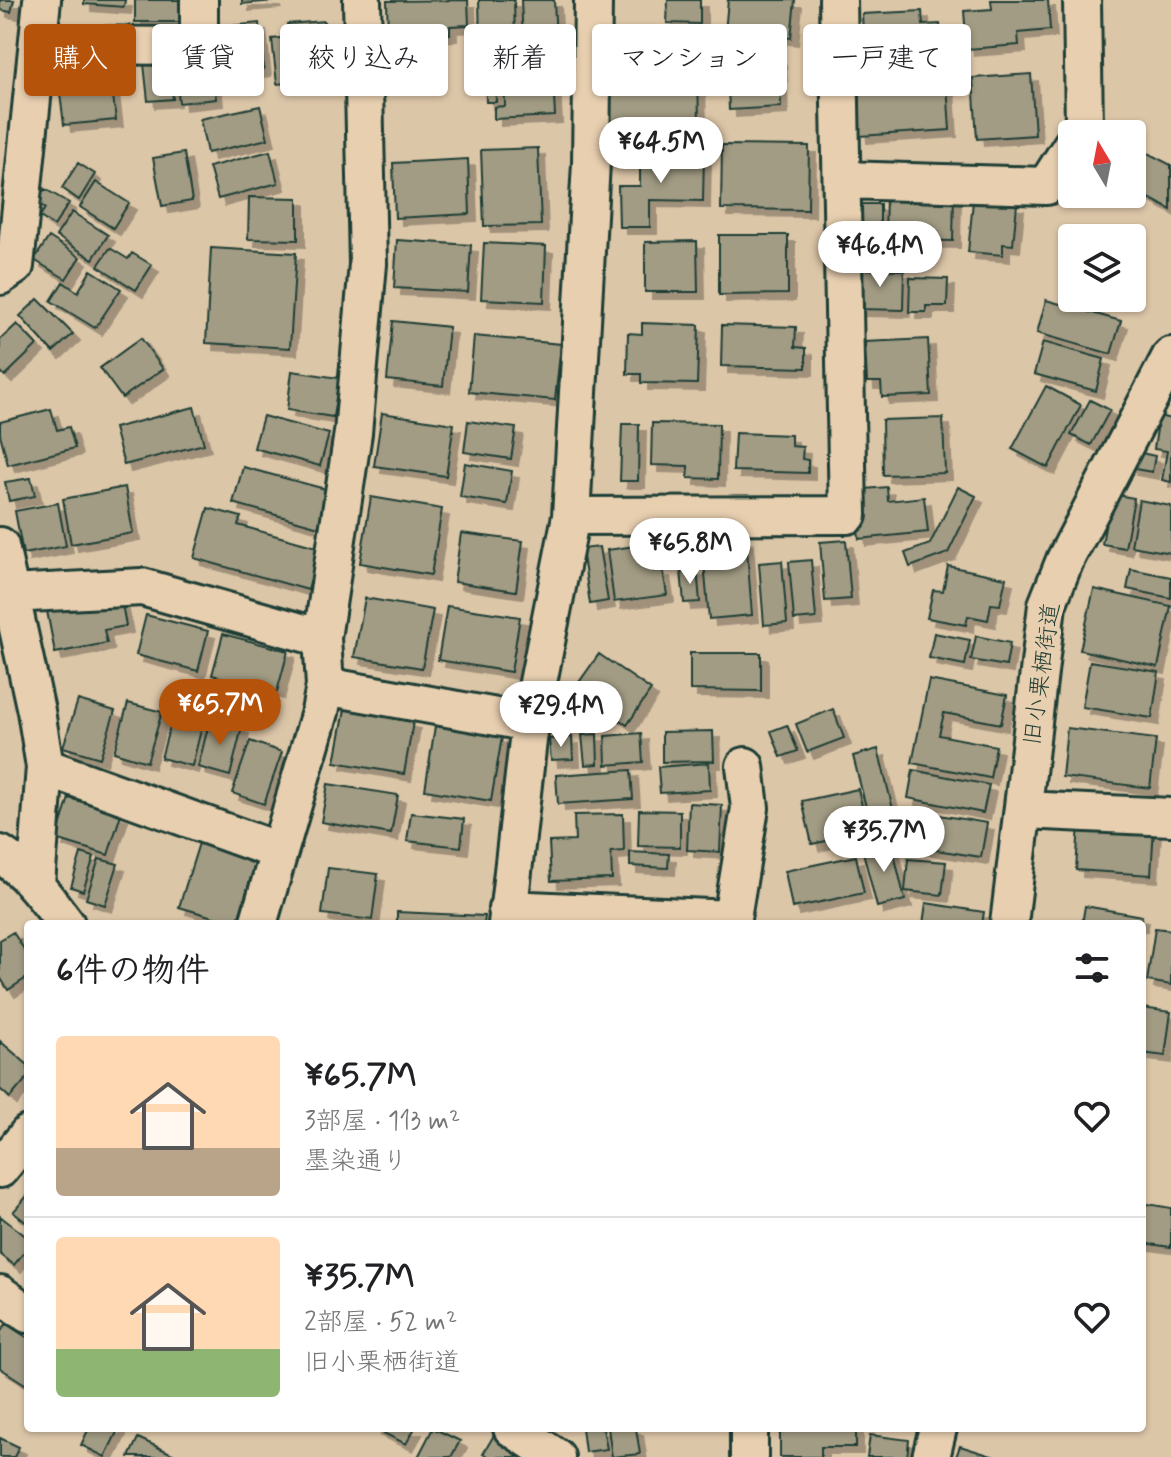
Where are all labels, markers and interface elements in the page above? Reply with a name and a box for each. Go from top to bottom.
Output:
chip: 購入 [24,24,136,96]
chip: 賃貸 [152,24,264,96]
chip: 絞り込み [280,24,448,96]
chip: 新着 [464,24,576,96]
chip: マンション [592,24,787,96]
chip: 一戸建て [803,24,971,96]
pin: ¥64.5M [596,117,726,185]
north arrow [1058,120,1146,208]
map controls [1058,120,1146,312]
text: ¥64.5M [617,126,705,160]
pin: ¥46.4M [815,221,945,289]
button: layers [1058,224,1146,312]
text: ¥46.4M [836,230,924,264]
pin: ¥65.8M [625,518,755,586]
text: ¥65.8M [647,527,733,561]
street label: 旧小栗栖街道 [1017,601,1068,748]
pin: ¥65.7M [155,679,285,747]
pin: ¥29.4M [496,681,626,749]
text: ¥65.7M [177,688,263,722]
text: ¥29.4M [518,690,604,724]
pin: ¥35.7M [819,806,949,874]
text: ¥35.7M [842,815,926,849]
icon: filters [1070,946,1114,990]
text: 6件の物件 [56,949,209,994]
text: ¥65.7M [304,1054,417,1099]
icon: home [120,1068,216,1164]
icon: heart [1070,1094,1114,1138]
text: 3部屋 · 113 m² [304,1105,460,1139]
text: 墨染通り [304,1145,408,1179]
text: ¥35.7M [304,1255,415,1300]
icon: home [120,1269,216,1365]
icon: heart [1070,1295,1114,1339]
text: 2部屋 · 52 m² [304,1306,457,1340]
text: 旧小栗栖街道 [304,1346,460,1380]

